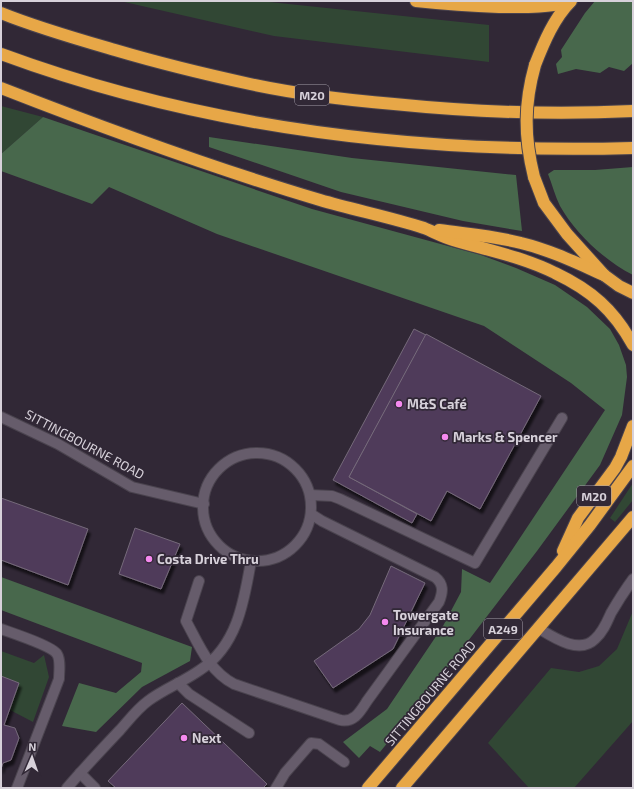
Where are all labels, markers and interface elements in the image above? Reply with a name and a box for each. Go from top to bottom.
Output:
road number: M20 [295,85,329,105]
place label: M&S Café [407,396,467,412]
marker: M&S Café [394,399,404,409]
street label: SITTINGBOURNE ROAD [23,406,147,482]
place label: Marks & Spencer [453,429,558,445]
marker: Marks & Spencer [440,432,450,442]
road number: M20 [577,486,611,506]
place label: Costa Drive Thru [157,551,259,567]
marker: Costa Drive Thru [144,554,154,564]
place label: Towergate Insurance [393,607,459,638]
marker: Towergate Insurance [380,617,390,627]
road number: A249 [484,619,522,639]
street label: SITTINGBOURNE ROAD [381,637,479,749]
place label: Next [192,730,222,746]
marker: Next [179,733,189,743]
north arrow [12,737,52,777]
text: N [28,740,37,753]

